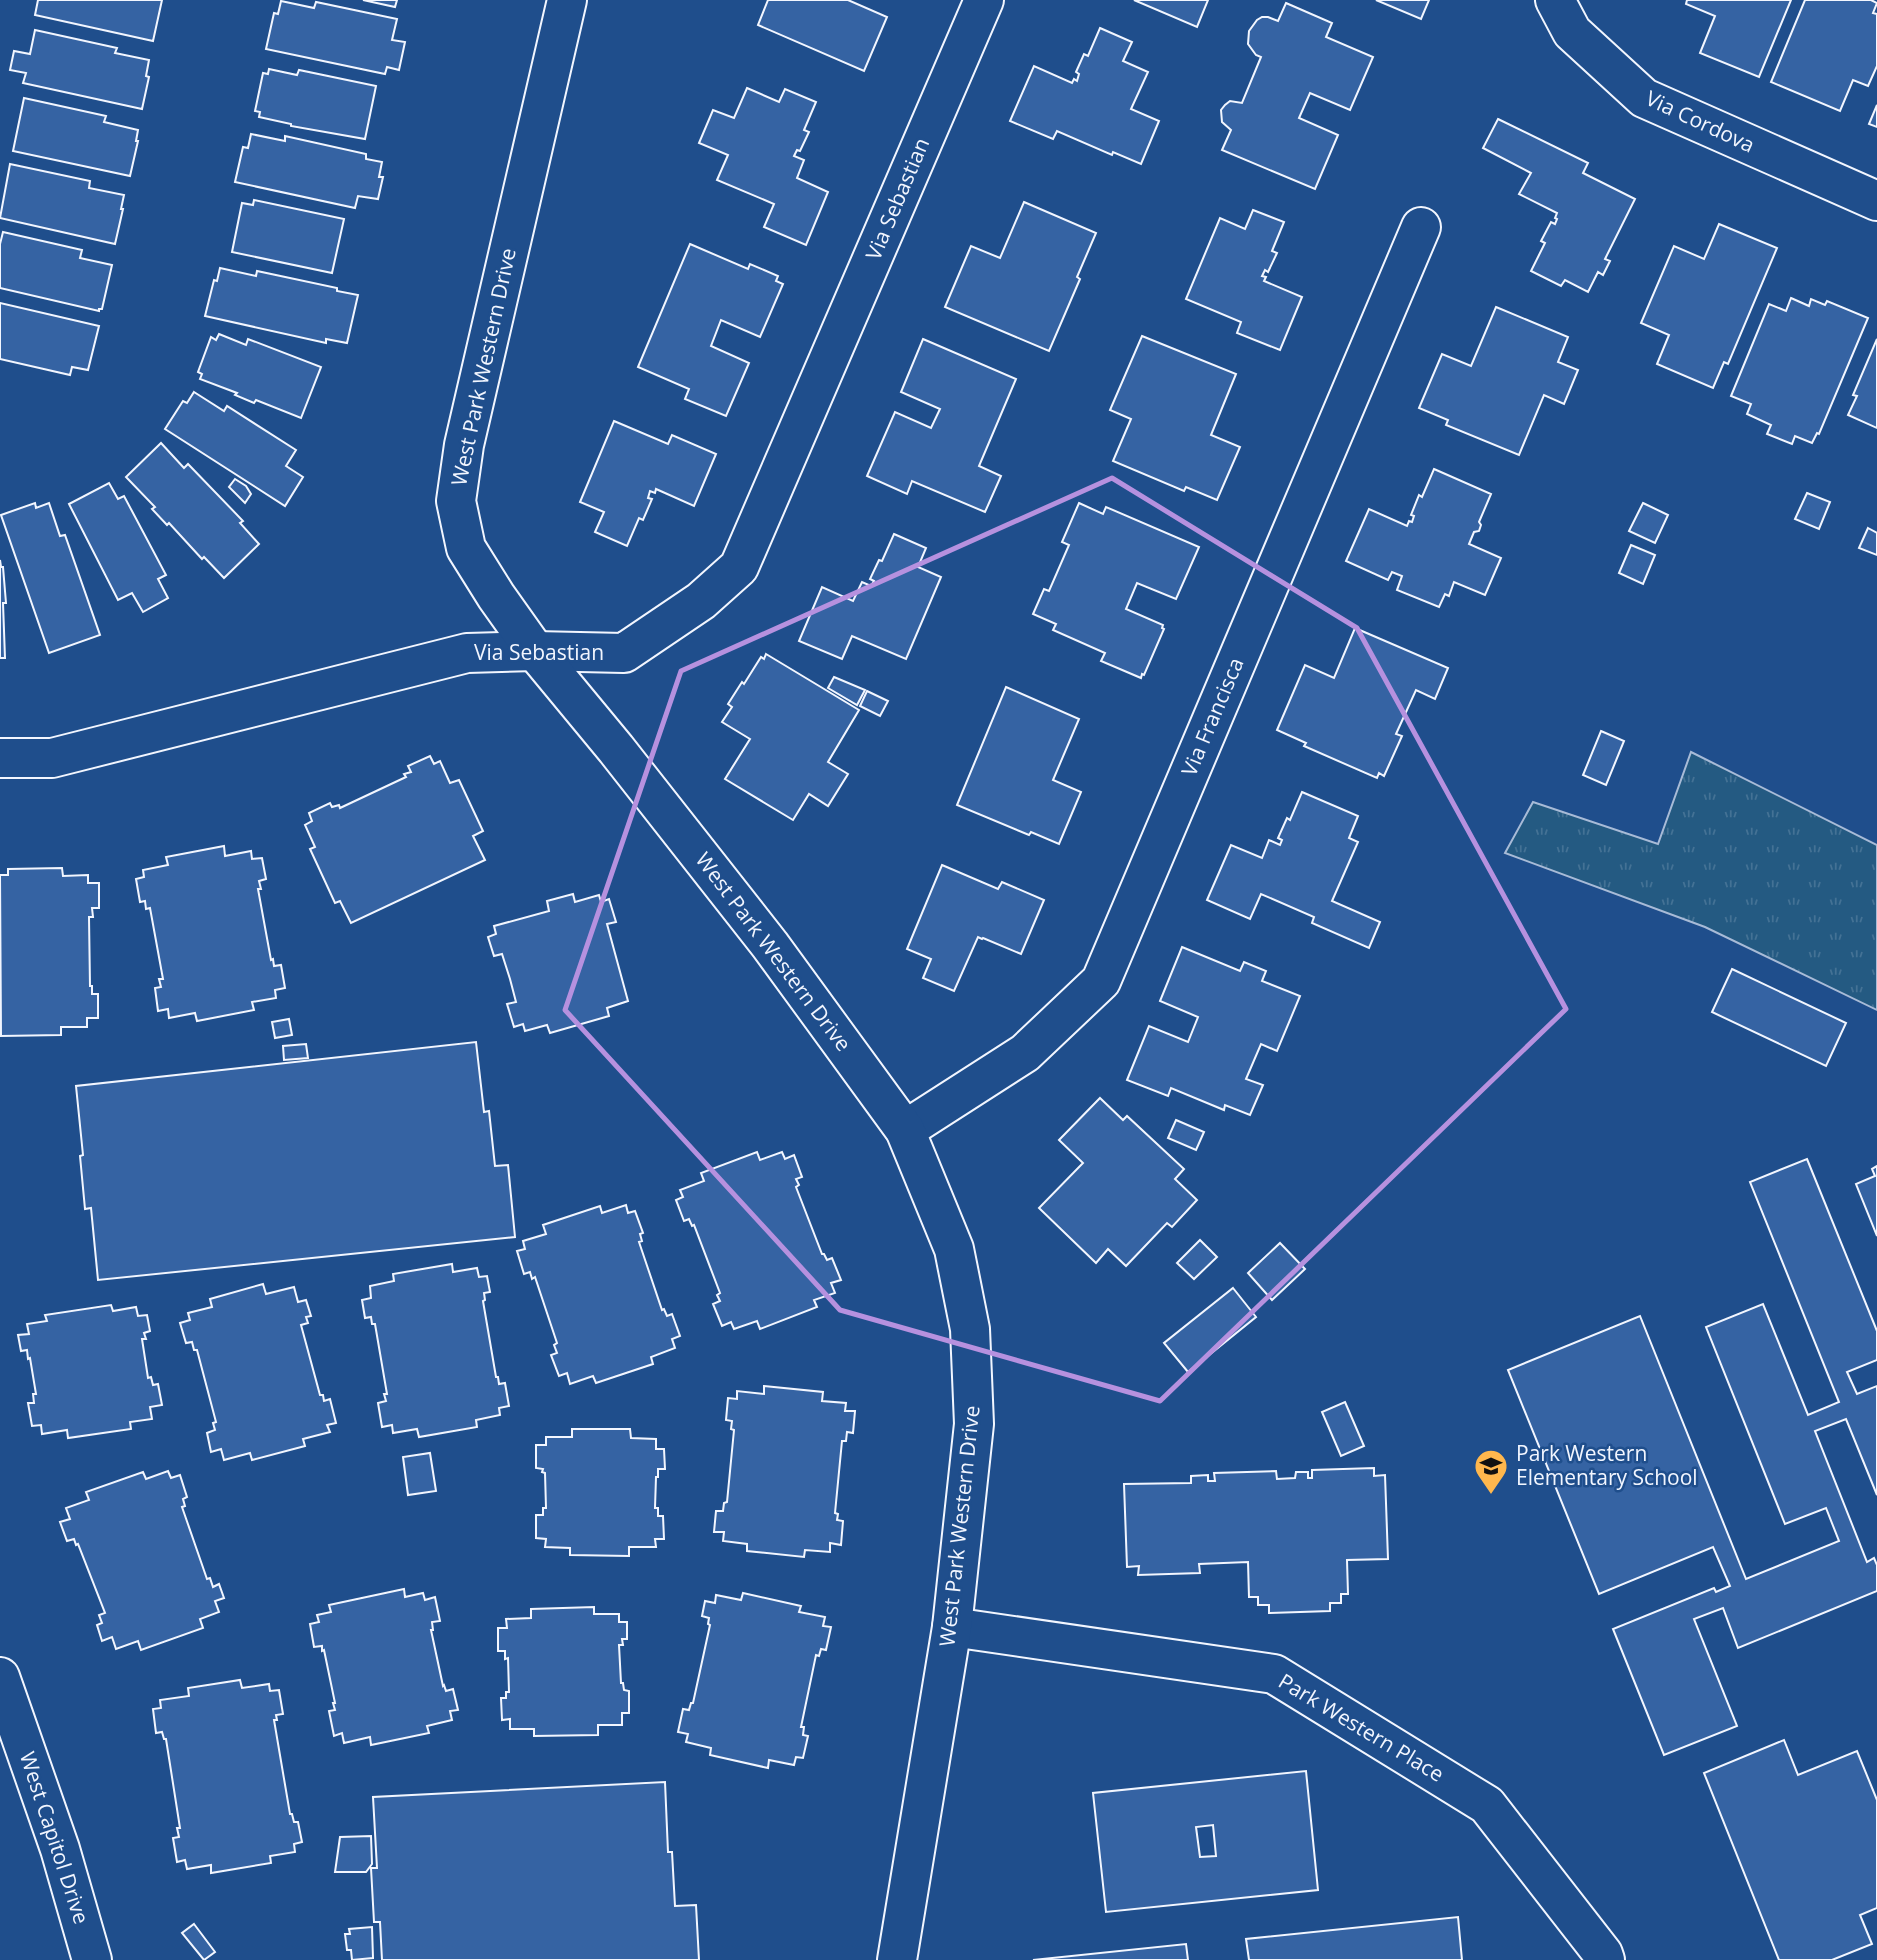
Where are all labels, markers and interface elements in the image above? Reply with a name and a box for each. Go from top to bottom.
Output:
street label: Via Cordova [1641,84,1759,159]
street label: Via Sebastian [859,133,935,264]
street label: West Park Western Drive [444,245,522,488]
street label: Via Sebastian [474,638,604,666]
street label: Via Francisca [1175,653,1250,780]
street label: West Park Western Drive [690,846,858,1057]
street label: West Park Western Drive [932,1404,986,1648]
place label: Park Western Elementary School [1516,1439,1698,1491]
school or university icon: Park Western Elementary School [1472,1447,1510,1496]
street label: Park Western Place [1274,1667,1449,1788]
street label: West Capitol Drive [14,1748,96,1927]

